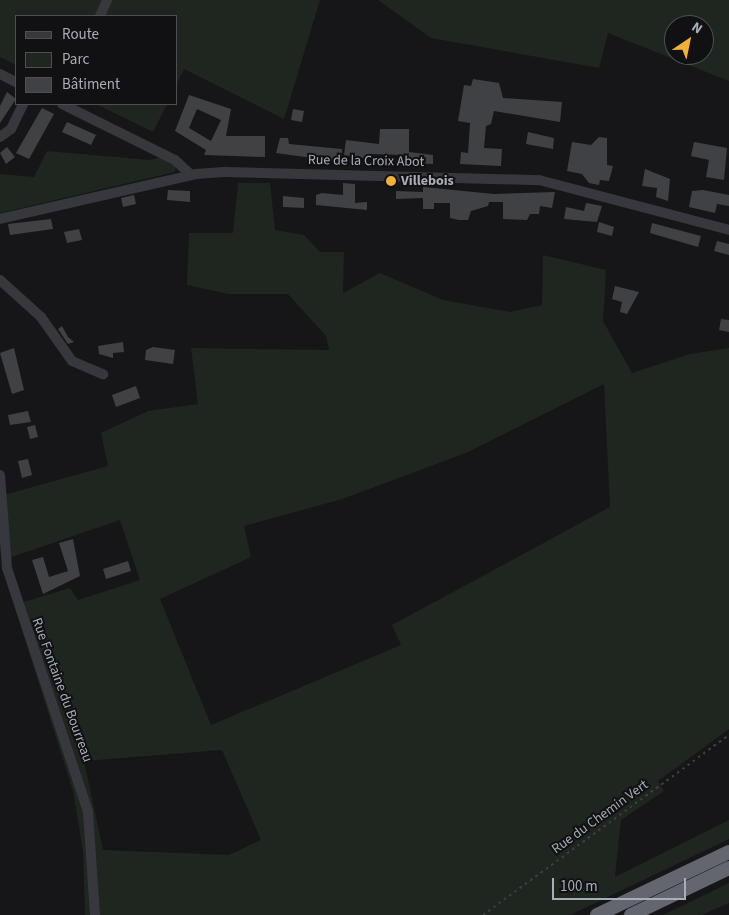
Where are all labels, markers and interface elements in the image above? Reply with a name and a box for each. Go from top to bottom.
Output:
legend [15,15,178,105]
north arrow [664,15,714,65]
text: N [687,17,706,39]
text: Route [62,24,99,45]
text: Parc [62,49,89,70]
text: Bâtiment [62,74,120,95]
street label: Rue de la Croix Abot [308,152,424,170]
place label: Villebois [401,173,454,189]
marker: Villebois [385,175,397,187]
street label: Rue Fontaine du Bourreau [28,616,96,764]
street label: Rue du Chemin Vert [549,776,651,858]
scale bar [554,868,688,900]
text: 100 m [560,876,598,897]

